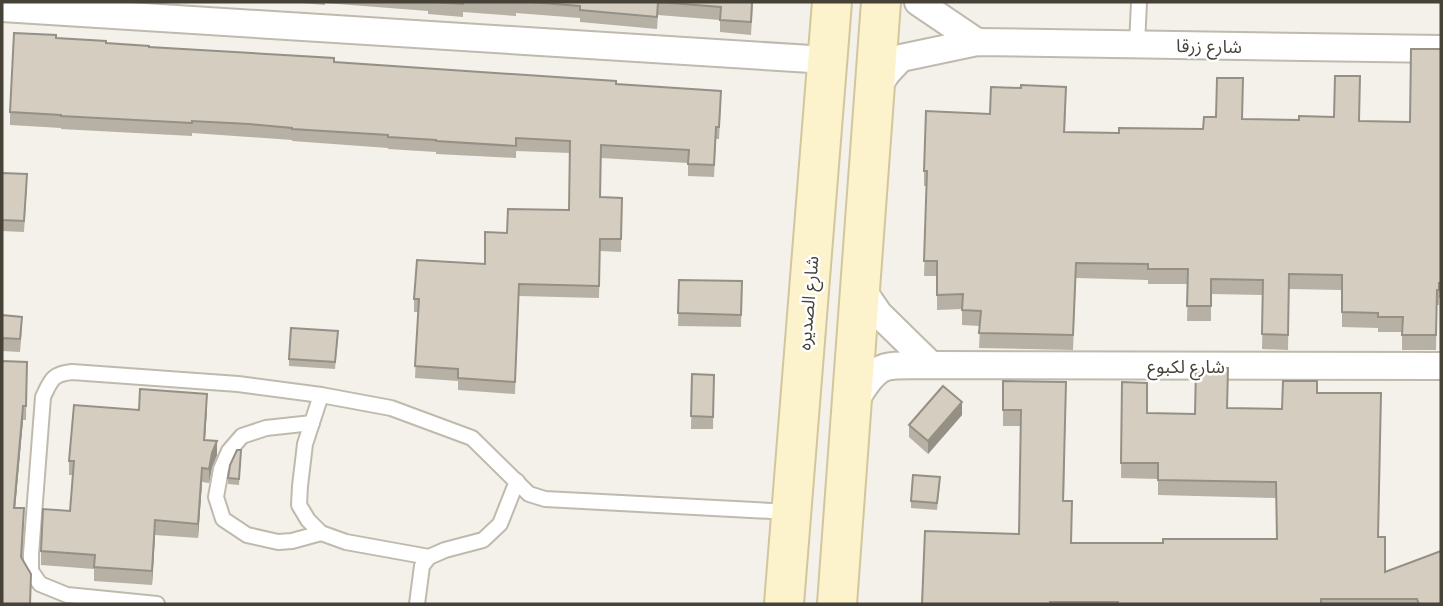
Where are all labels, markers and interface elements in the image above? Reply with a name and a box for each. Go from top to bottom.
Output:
street label: شارع زرقا [1176,34,1242,61]
street label: شارع الصديره [792,255,827,351]
street label: شارع لكبوع [1147,355,1225,381]

